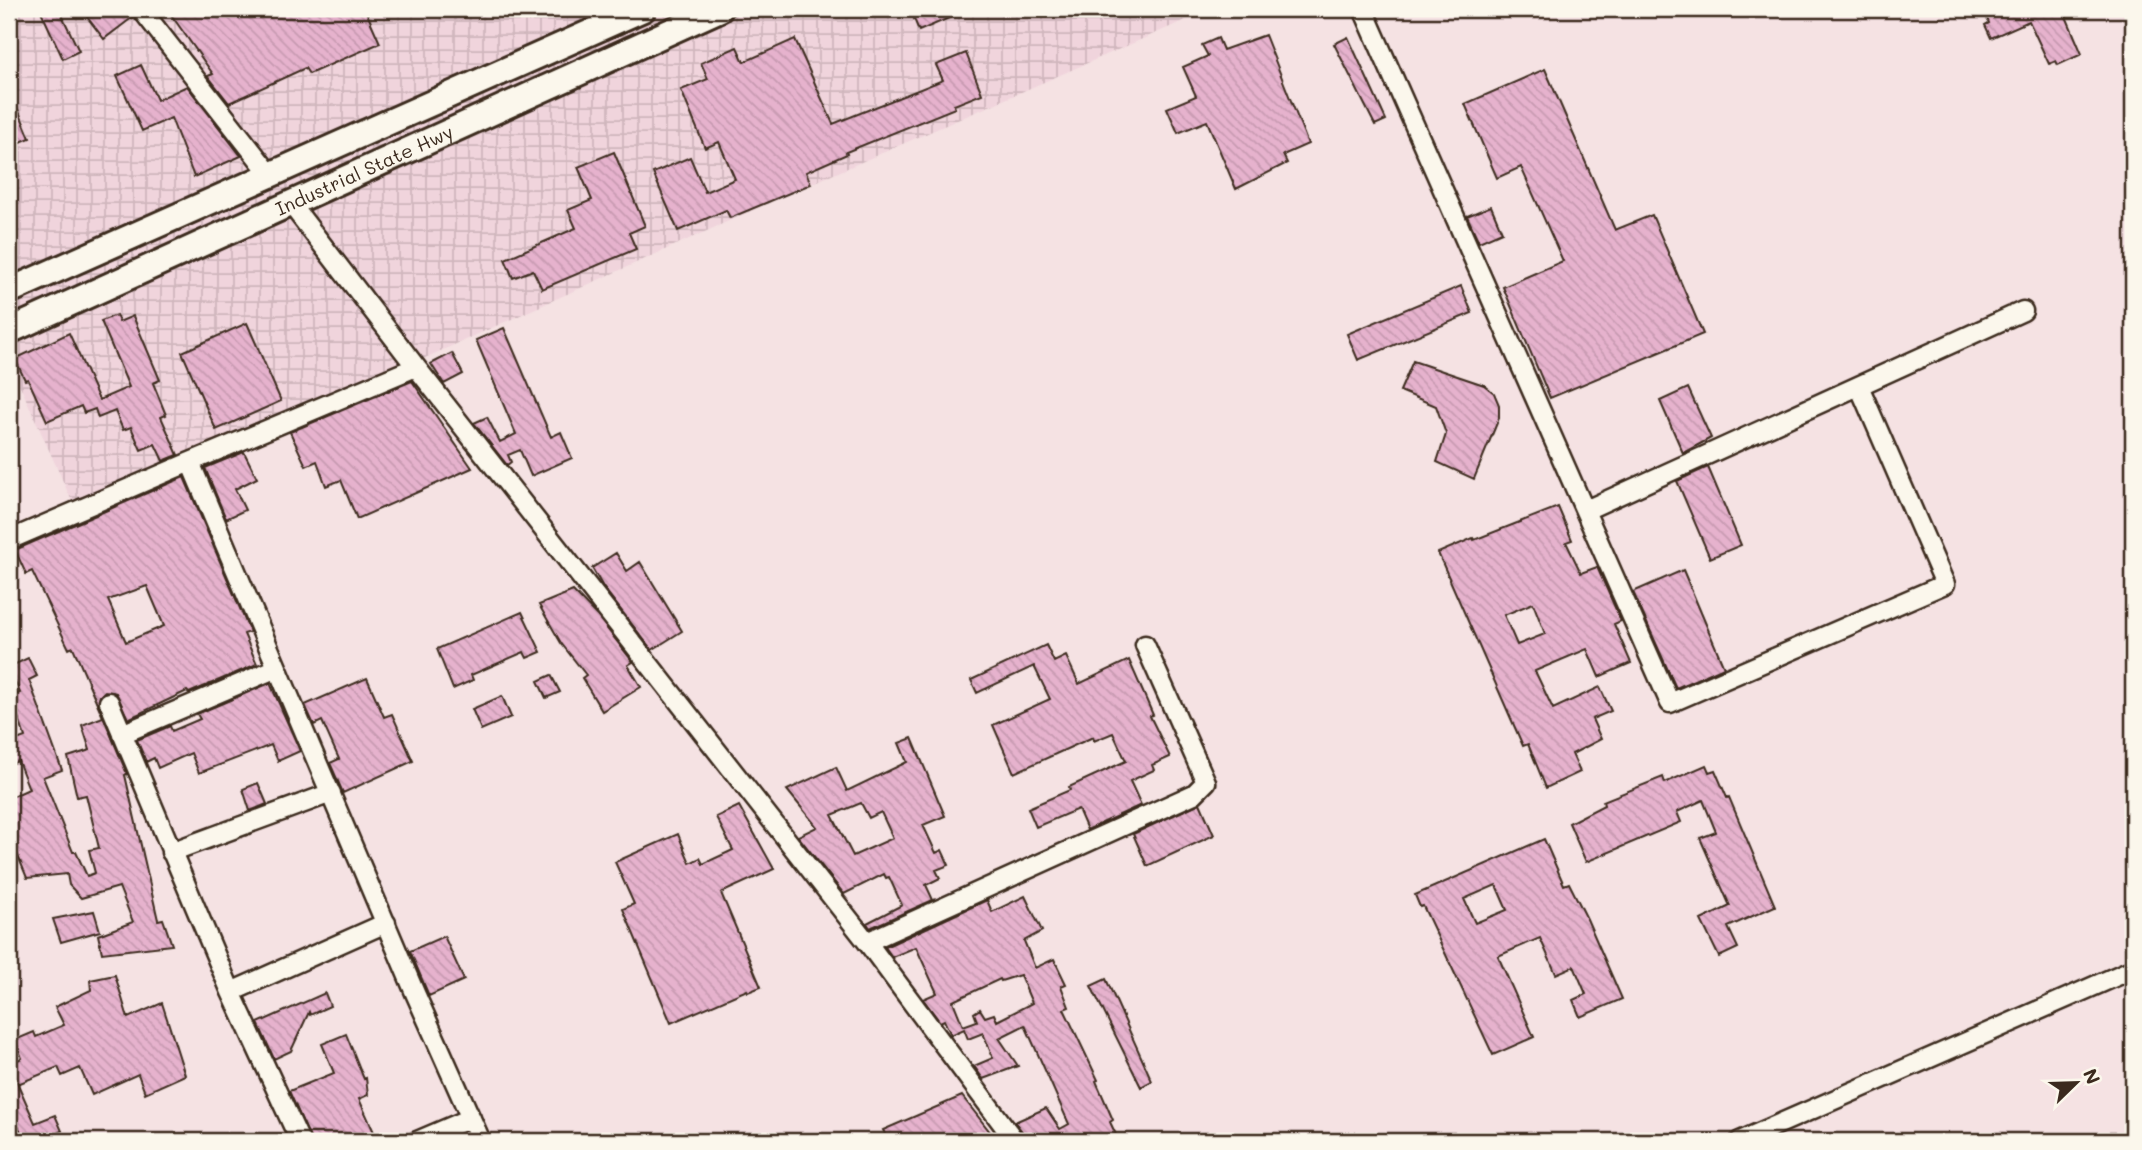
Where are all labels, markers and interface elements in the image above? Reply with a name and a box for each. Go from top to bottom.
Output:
street label: Industrial State Hwy [271,119,457,221]
north arrow [2040,1048,2110,1118]
text: N [2078,1065,2106,1088]

